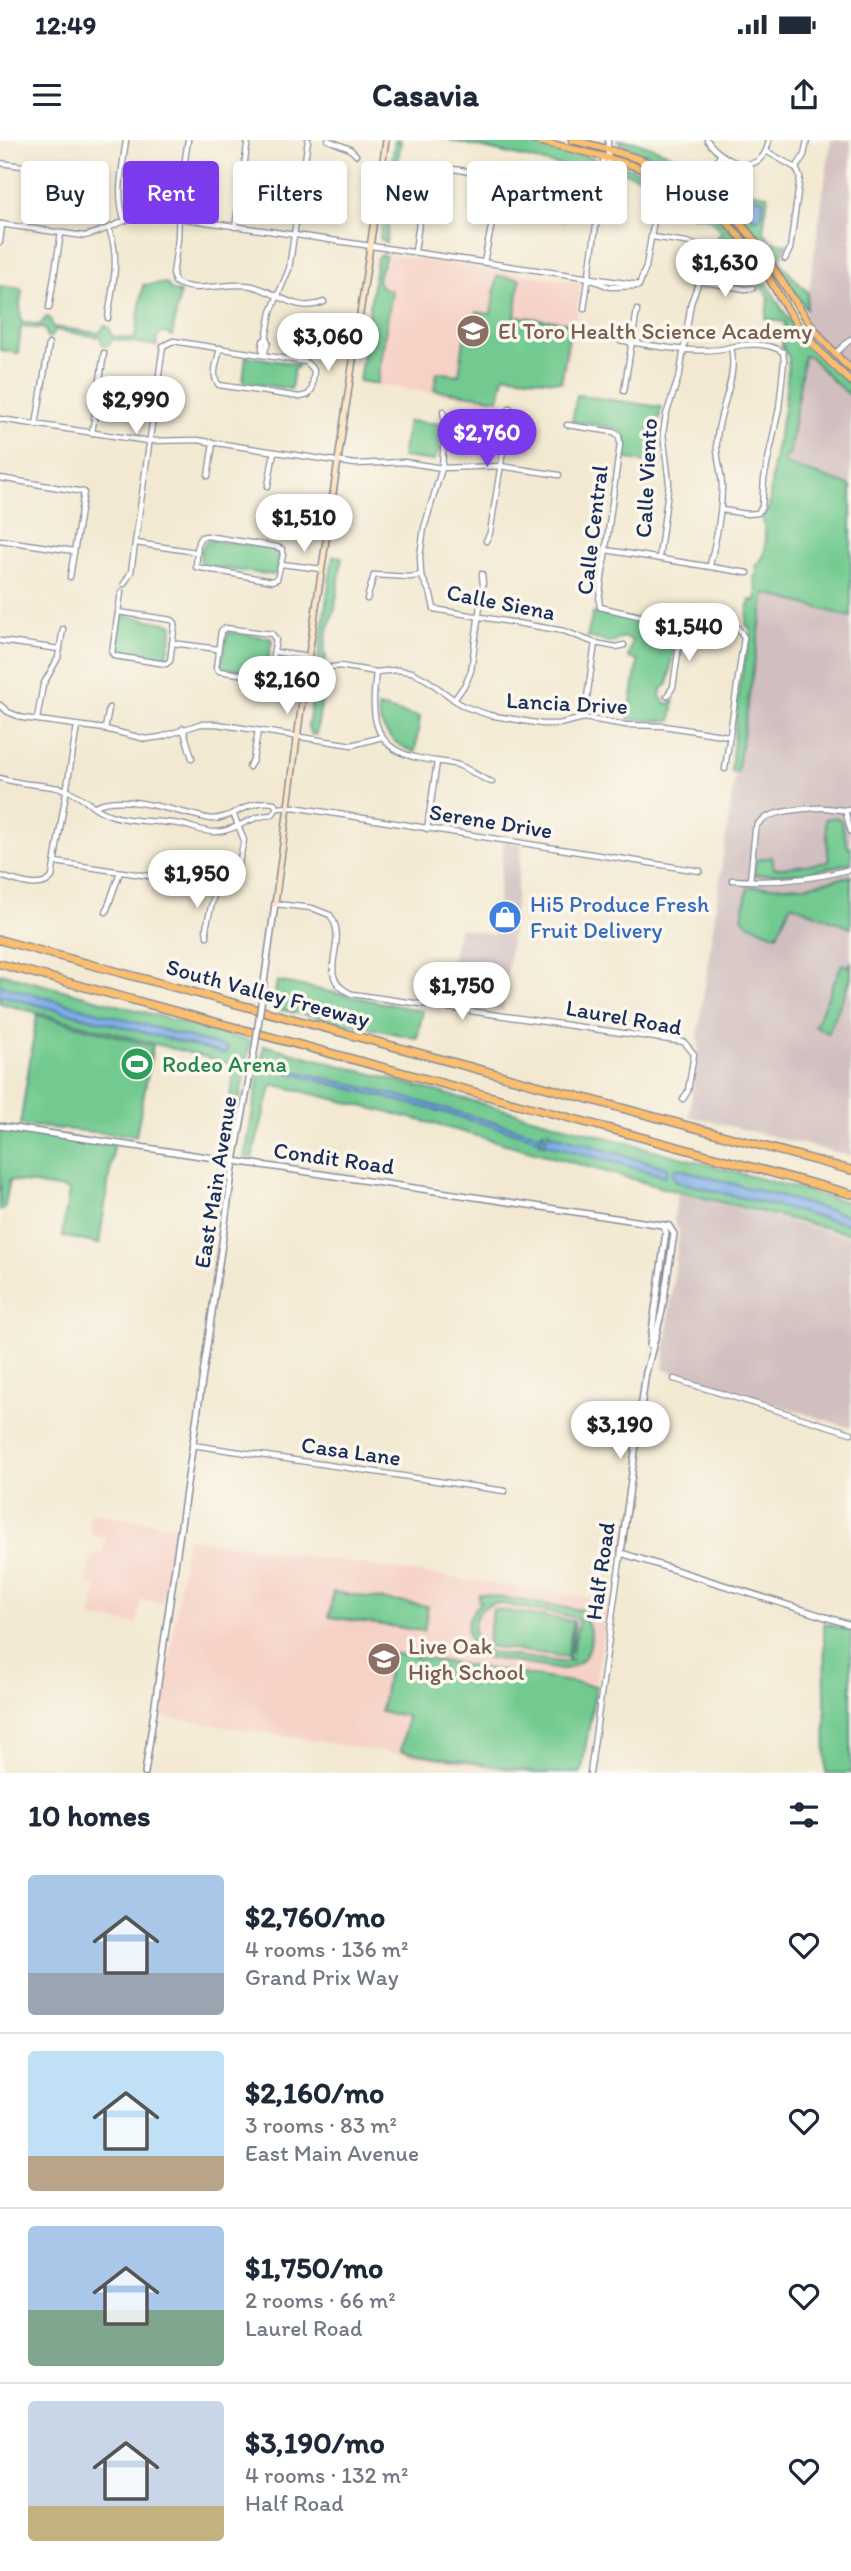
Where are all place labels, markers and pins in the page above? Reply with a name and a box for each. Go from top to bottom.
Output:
pin: $1,630 [668,240,782,299]
school or university icon: El Toro Health Science Academy [454,312,492,350]
pin: $3,060 [271,314,385,373]
place label: El Toro Health Science Academy [498,317,812,345]
pin: $2,990 [79,376,193,436]
pin: $2,760 [430,410,544,469]
pin: $1,510 [247,494,361,554]
pin: $1,540 [632,603,746,663]
pin: $2,160 [230,656,344,716]
pin: $1,950 [140,850,254,910]
place label: Hi5 Produce Fresh Fruit Delivery [530,890,709,944]
shop icon: Hi5 Produce Fresh Fruit Delivery [486,898,524,936]
pin: $1,750 [405,962,519,1022]
sports icon: Rodeo Arena [118,1045,156,1083]
place label: Rodeo Arena [162,1050,287,1078]
pin: $3,190 [563,1402,677,1461]
place label: Live Oak High School [408,1632,525,1686]
school or university icon: Live Oak High School [365,1640,403,1678]

